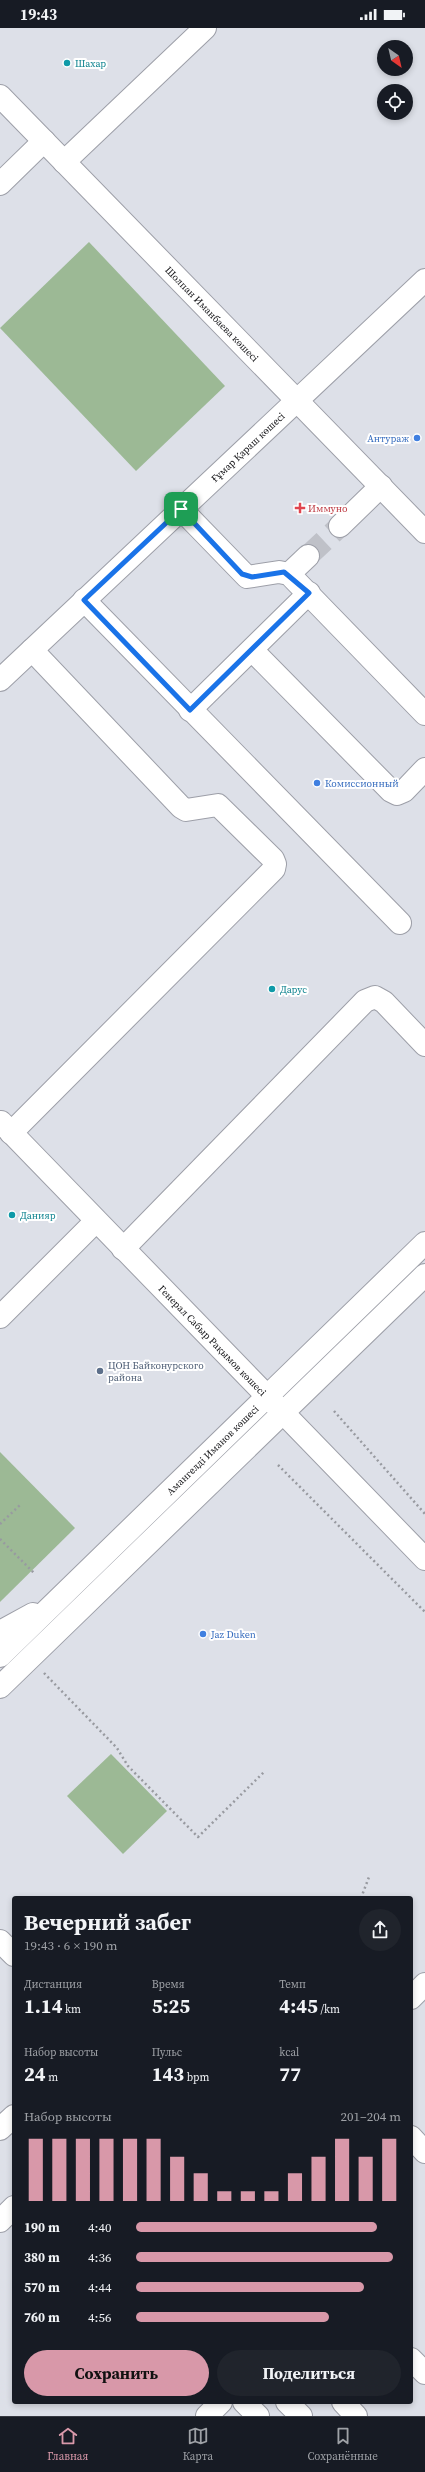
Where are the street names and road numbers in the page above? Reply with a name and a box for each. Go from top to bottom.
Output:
street label: Шолпан Иманбаева көшесі [162,263,261,365]
street label: Ғұмар Қараш көшесі [208,410,287,485]
street label: Генерал Сабыр Рақымов көшесі [156,1282,269,1399]
street label: Амангелді Иманов көшесі [164,1402,261,1498]

